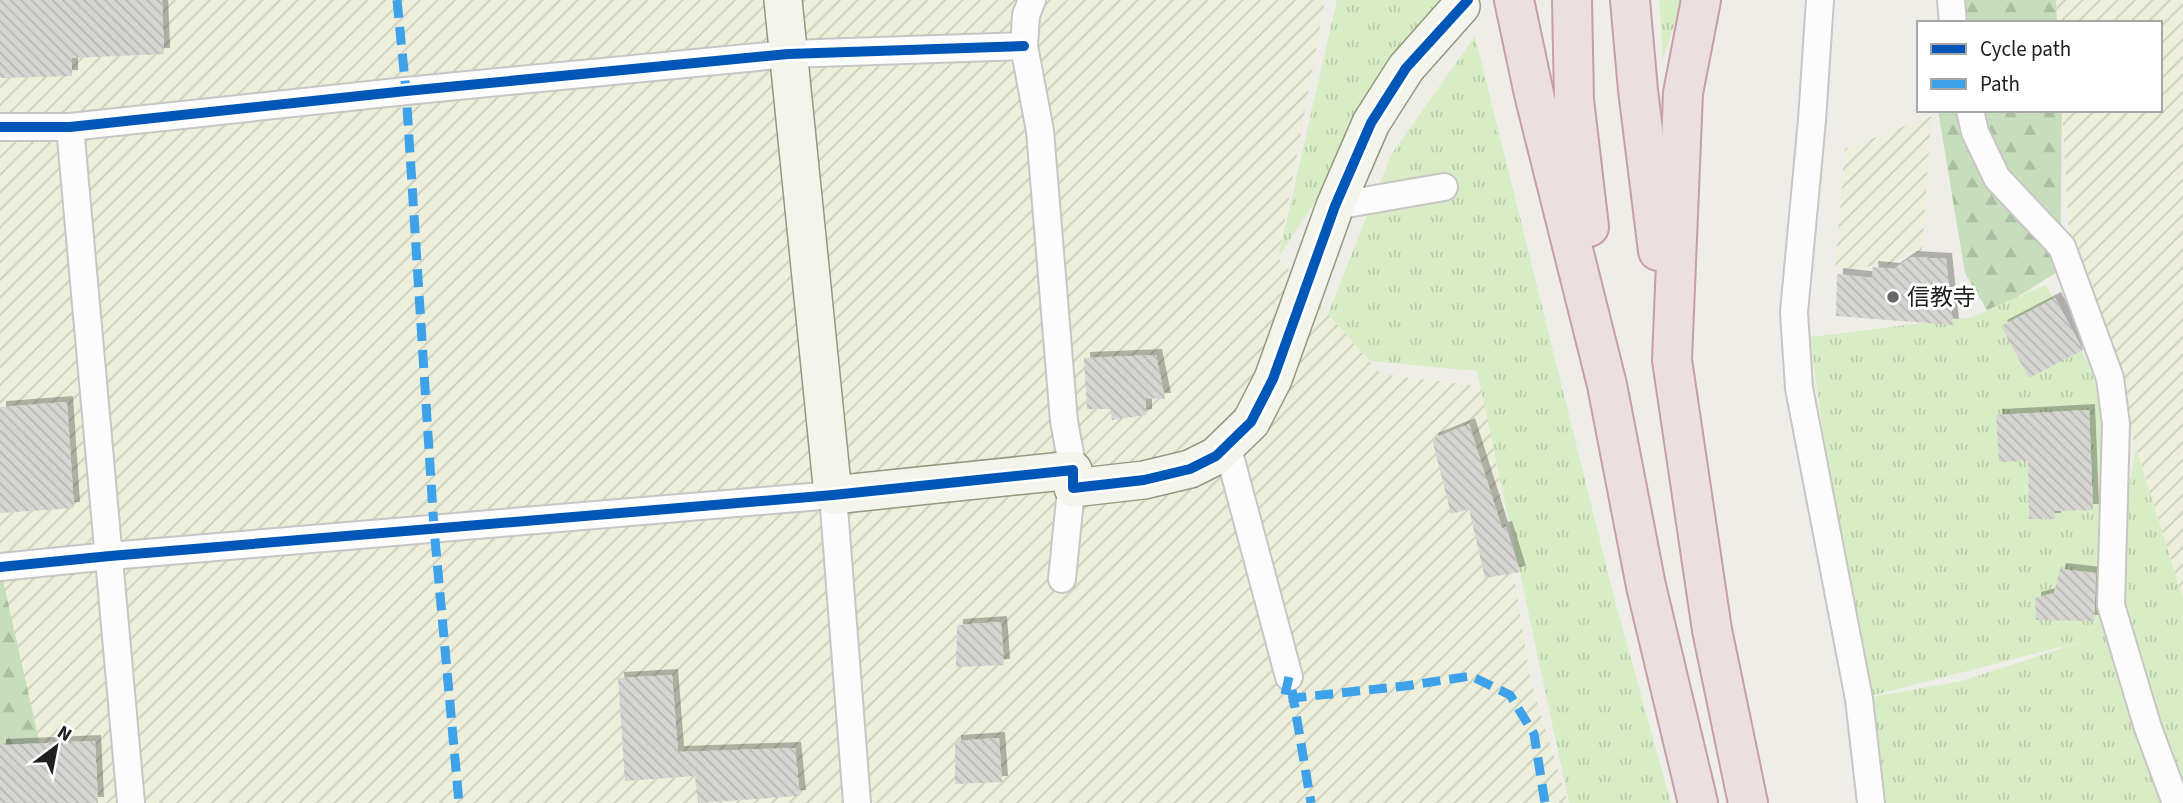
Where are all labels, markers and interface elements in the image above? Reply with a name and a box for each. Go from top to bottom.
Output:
legend [1917,21,2162,112]
text: Cycle path [1980,34,2071,64]
text: Path [1980,69,2020,99]
place label: 信教寺 [1907,281,1976,314]
marker: 信教寺 [1885,289,1901,305]
north arrow [21,712,91,782]
text: N [52,719,77,749]

